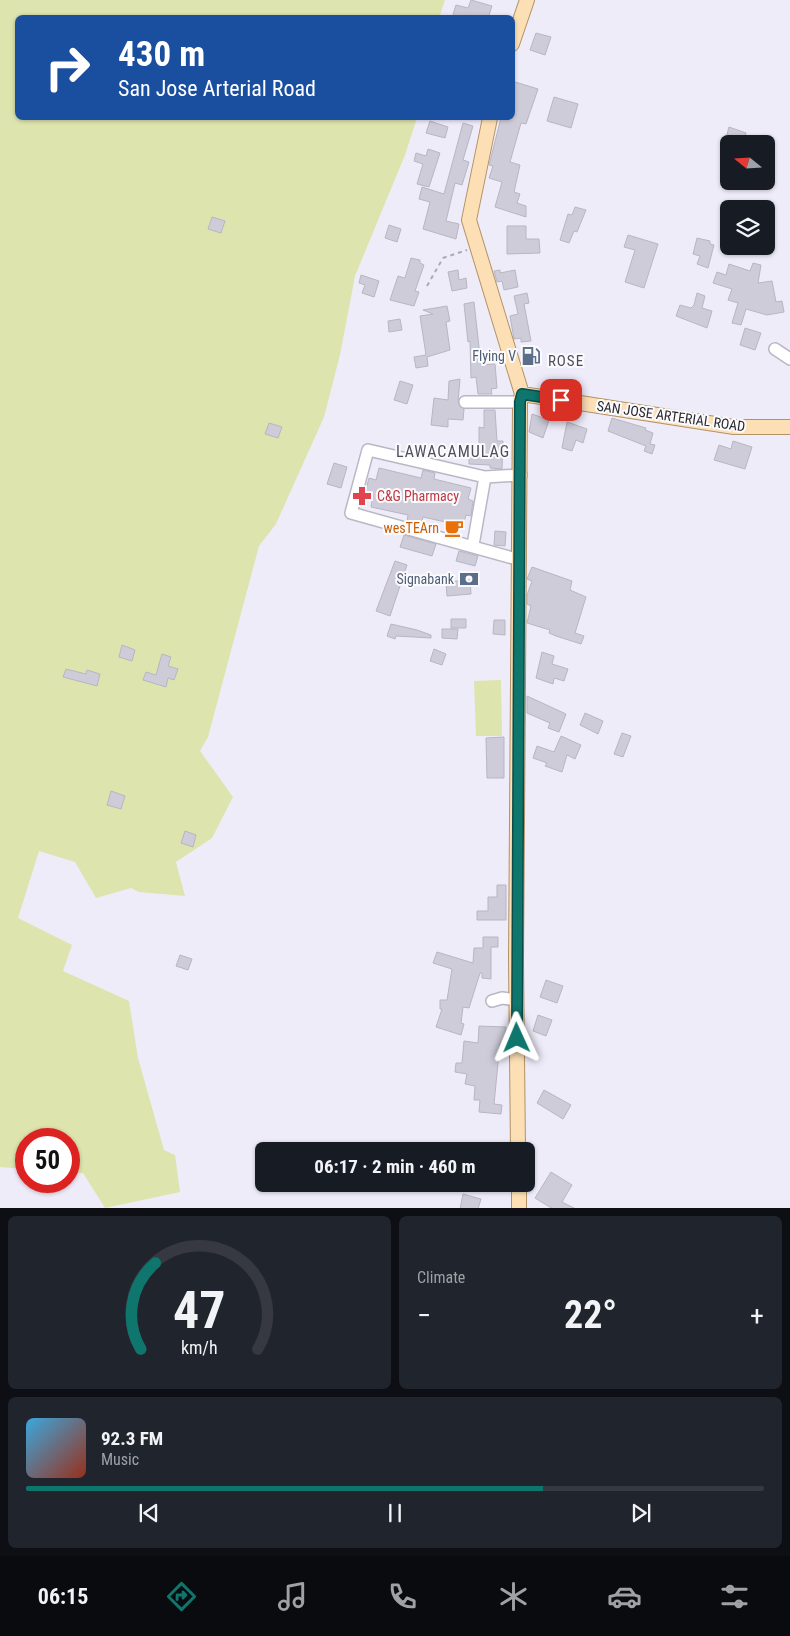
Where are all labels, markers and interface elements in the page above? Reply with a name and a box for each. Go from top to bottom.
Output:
text: 430 m [118,34,205,75]
icon: right [35,35,100,100]
text: San Jose Arterial Road [118,76,316,101]
north arrow [720,135,775,190]
map controls [720,135,775,255]
button: layers [720,200,775,255]
fuel station icon: Flying V [520,345,542,367]
place label: Flying V [472,348,516,364]
district label: ROSE [548,352,584,370]
pin [540,379,582,421]
icon: arrive [547,386,575,414]
street label: SAN JOSE ARTERIAL ROAD [596,398,746,434]
district label: LAWACAMULAG [396,442,510,461]
pharmacy icon: C&G Pharmacy [351,485,373,507]
place label: C&G Pharmacy [377,488,459,504]
cafe icon: wesTEArn [443,517,465,539]
place label: wesTEArn [384,520,439,536]
bank icon: Signabank [458,568,480,590]
place label: Signabank [396,571,455,587]
position arrow [490,1011,542,1063]
speed limit sign: 50 [15,1128,80,1193]
text: 06:17 · 2 min · 460 m [314,1155,476,1178]
text: Climate [417,1268,465,1287]
text: 47 [173,1280,226,1341]
text: 22° [564,1293,617,1337]
text: − [417,1299,431,1332]
text: + [750,1299,764,1332]
text: km/h [181,1337,218,1358]
text: 92.3 FM [101,1427,163,1450]
text: Music [101,1450,139,1469]
icon: previous [135,1499,163,1527]
icon: pause [381,1499,409,1527]
icon: next [627,1499,655,1527]
icon: directions [164,1579,199,1614]
icon: music [275,1579,310,1614]
icon: phone [385,1579,420,1614]
icon: climate [496,1579,531,1614]
icon: car [607,1579,642,1614]
icon: filters [717,1579,752,1614]
text: 06:15 [38,1584,88,1609]

